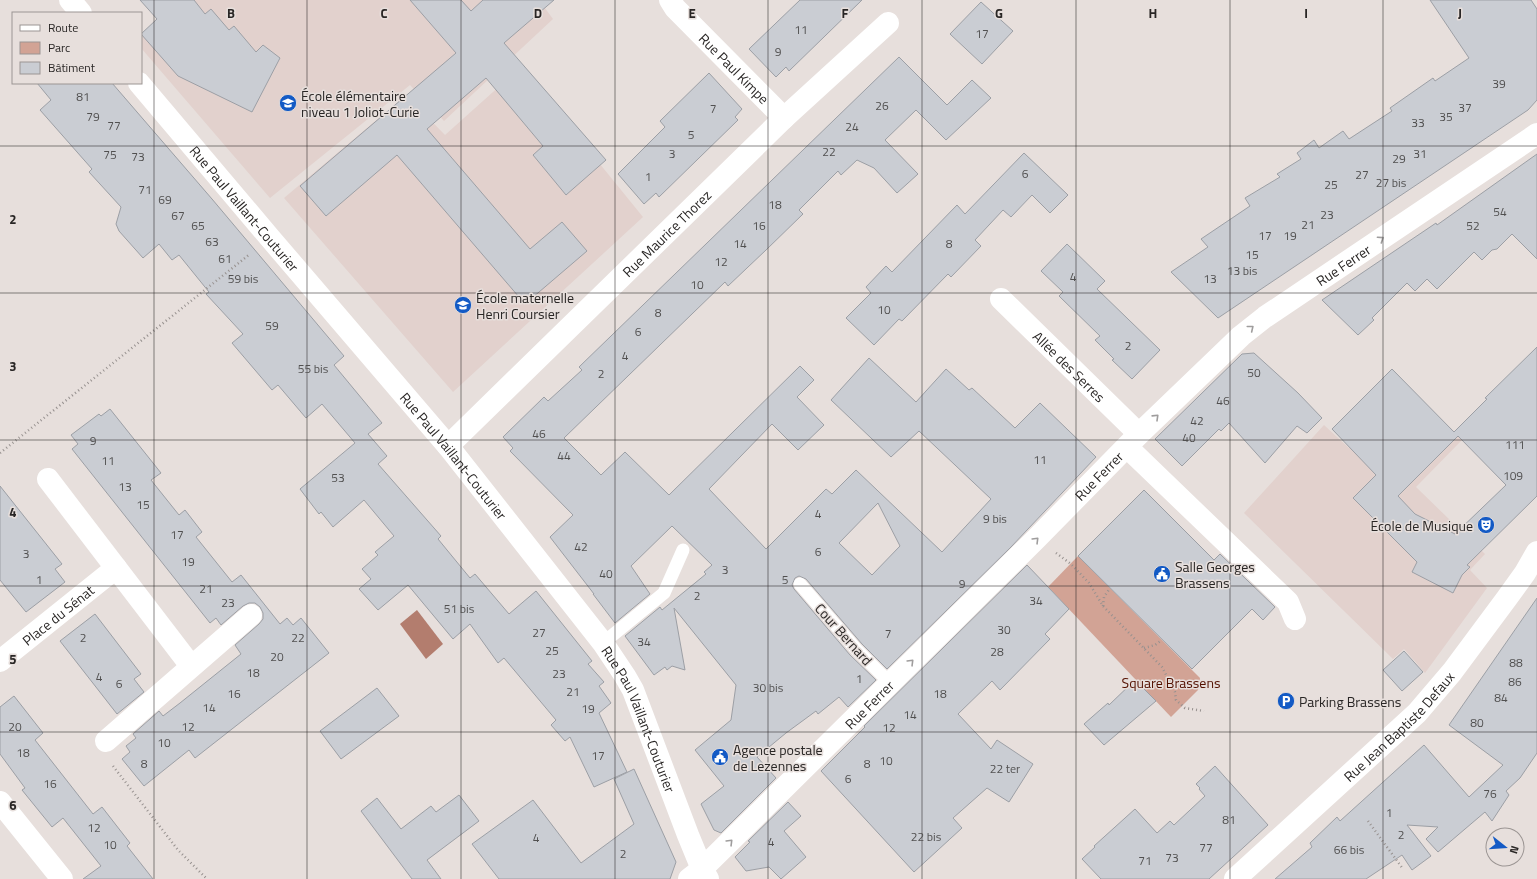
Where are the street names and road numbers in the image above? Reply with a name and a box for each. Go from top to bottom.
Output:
street label: Rue Paul Kimpe [695,28,775,108]
street label: Rue Paul Vaillant-Couturier [185,141,305,276]
street label: Rue Maurice Thorez [617,185,715,281]
street label: Rue Ferrer [1311,238,1375,291]
street label: Allée des Serres [1029,326,1111,407]
street label: Rue Paul Vaillant-Couturier [396,387,513,524]
street label: Rue Ferrer [1069,446,1128,505]
street label: Place du Sénat [17,579,98,650]
street label: Cour Bernard [810,598,878,670]
street label: Rue Paul Vaillant-Couturier [597,641,681,795]
street label: Rue Jean Baptiste Defaux [1338,666,1459,786]
street label: Rue Ferrer [839,675,898,733]

